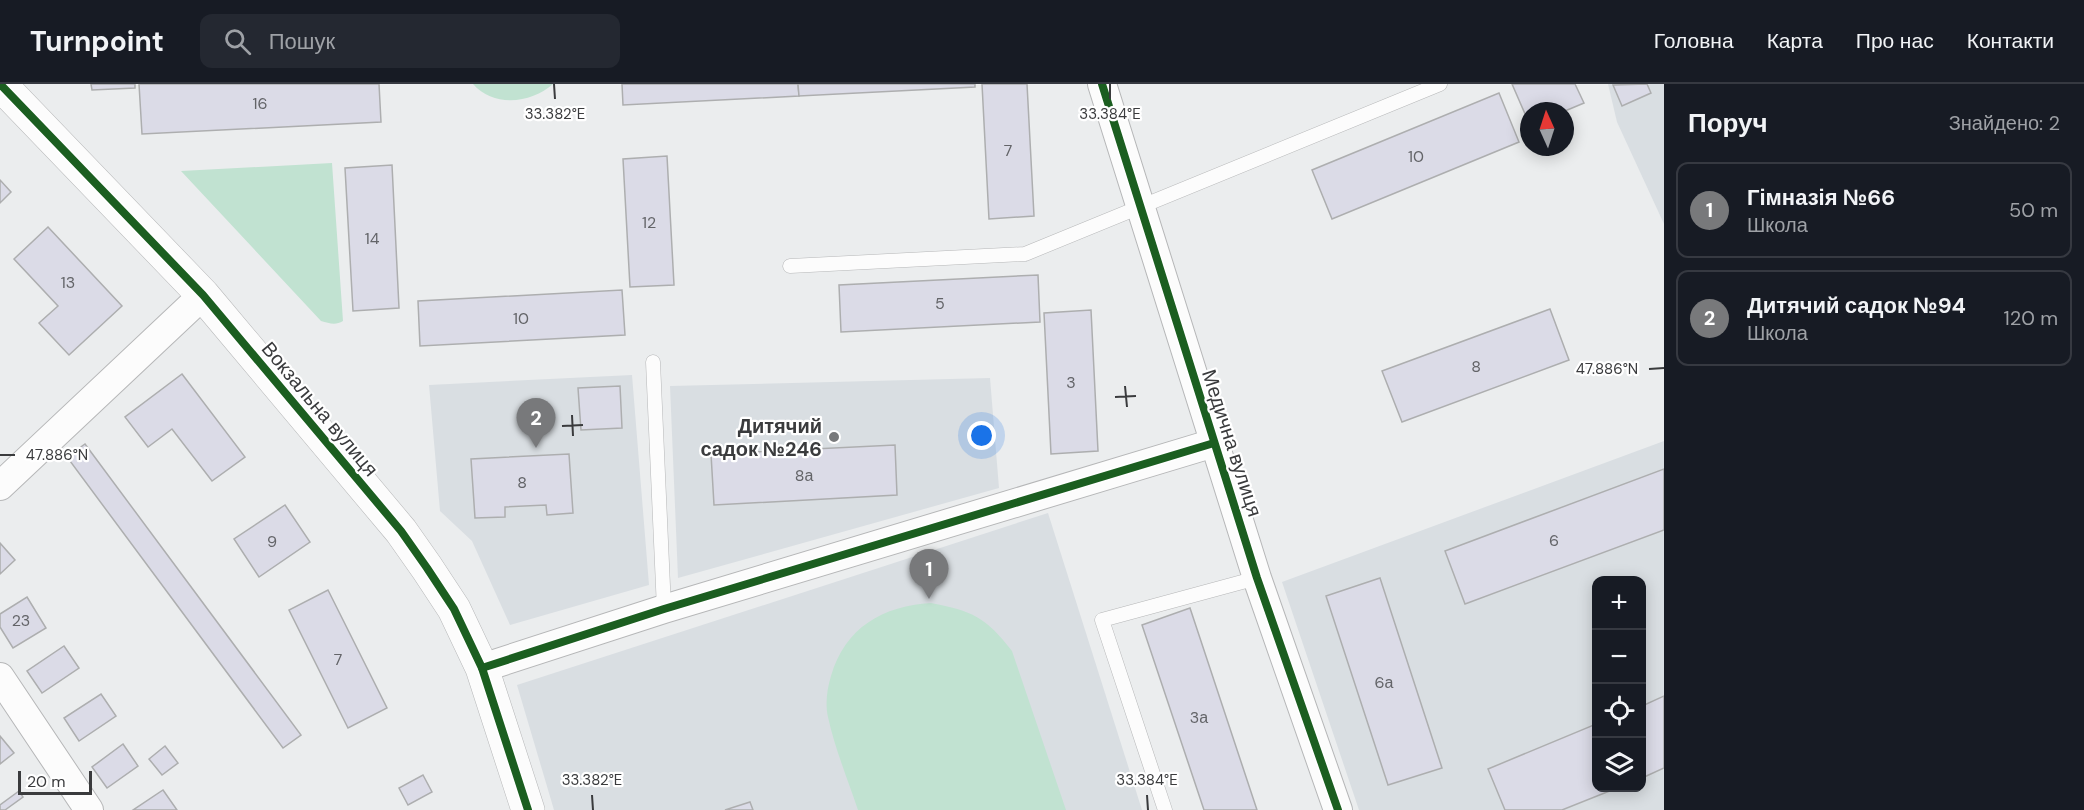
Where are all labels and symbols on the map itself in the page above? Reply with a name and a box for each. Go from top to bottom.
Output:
house number: 16 [252,93,268,114]
north arrow [1520,102,1574,156]
text: 33.382°E [525,104,585,124]
text: 33.384°E [1079,104,1141,124]
house number: 7 [1004,140,1012,161]
house number: 10 [1408,146,1424,167]
house number: 12 [642,212,656,233]
house number: 14 [365,228,380,249]
house number: 13 [61,272,75,293]
house number: 5 [935,293,945,314]
house number: 10 [513,308,529,329]
street label: Вокзальна вулиця [256,336,384,482]
house number: 8 [1471,356,1481,377]
text: 47.886°N [1576,359,1638,379]
street label: Медична вулиця [1196,366,1268,520]
house number: 3 [1066,372,1076,393]
pin: 2 [516,398,556,448]
place label: Дитячий садок №246 [701,413,822,462]
your location [967,421,996,450]
marker: Дитячий садок №246 [827,430,841,444]
text: 47.886°N [26,445,88,465]
house number: 8а [795,465,813,486]
house number: 8 [517,472,527,493]
house number: 6 [1549,530,1559,551]
house number: 9 [267,531,277,552]
pin: 1 [910,550,948,599]
house number: 23 [12,610,30,631]
house number: 7 [334,649,342,670]
house number: 6а [1375,672,1394,693]
house number: 3а [1190,707,1208,728]
scale bar [18,768,92,796]
text: 33.382°E [562,770,622,790]
text: 33.384°E [1116,770,1178,790]

